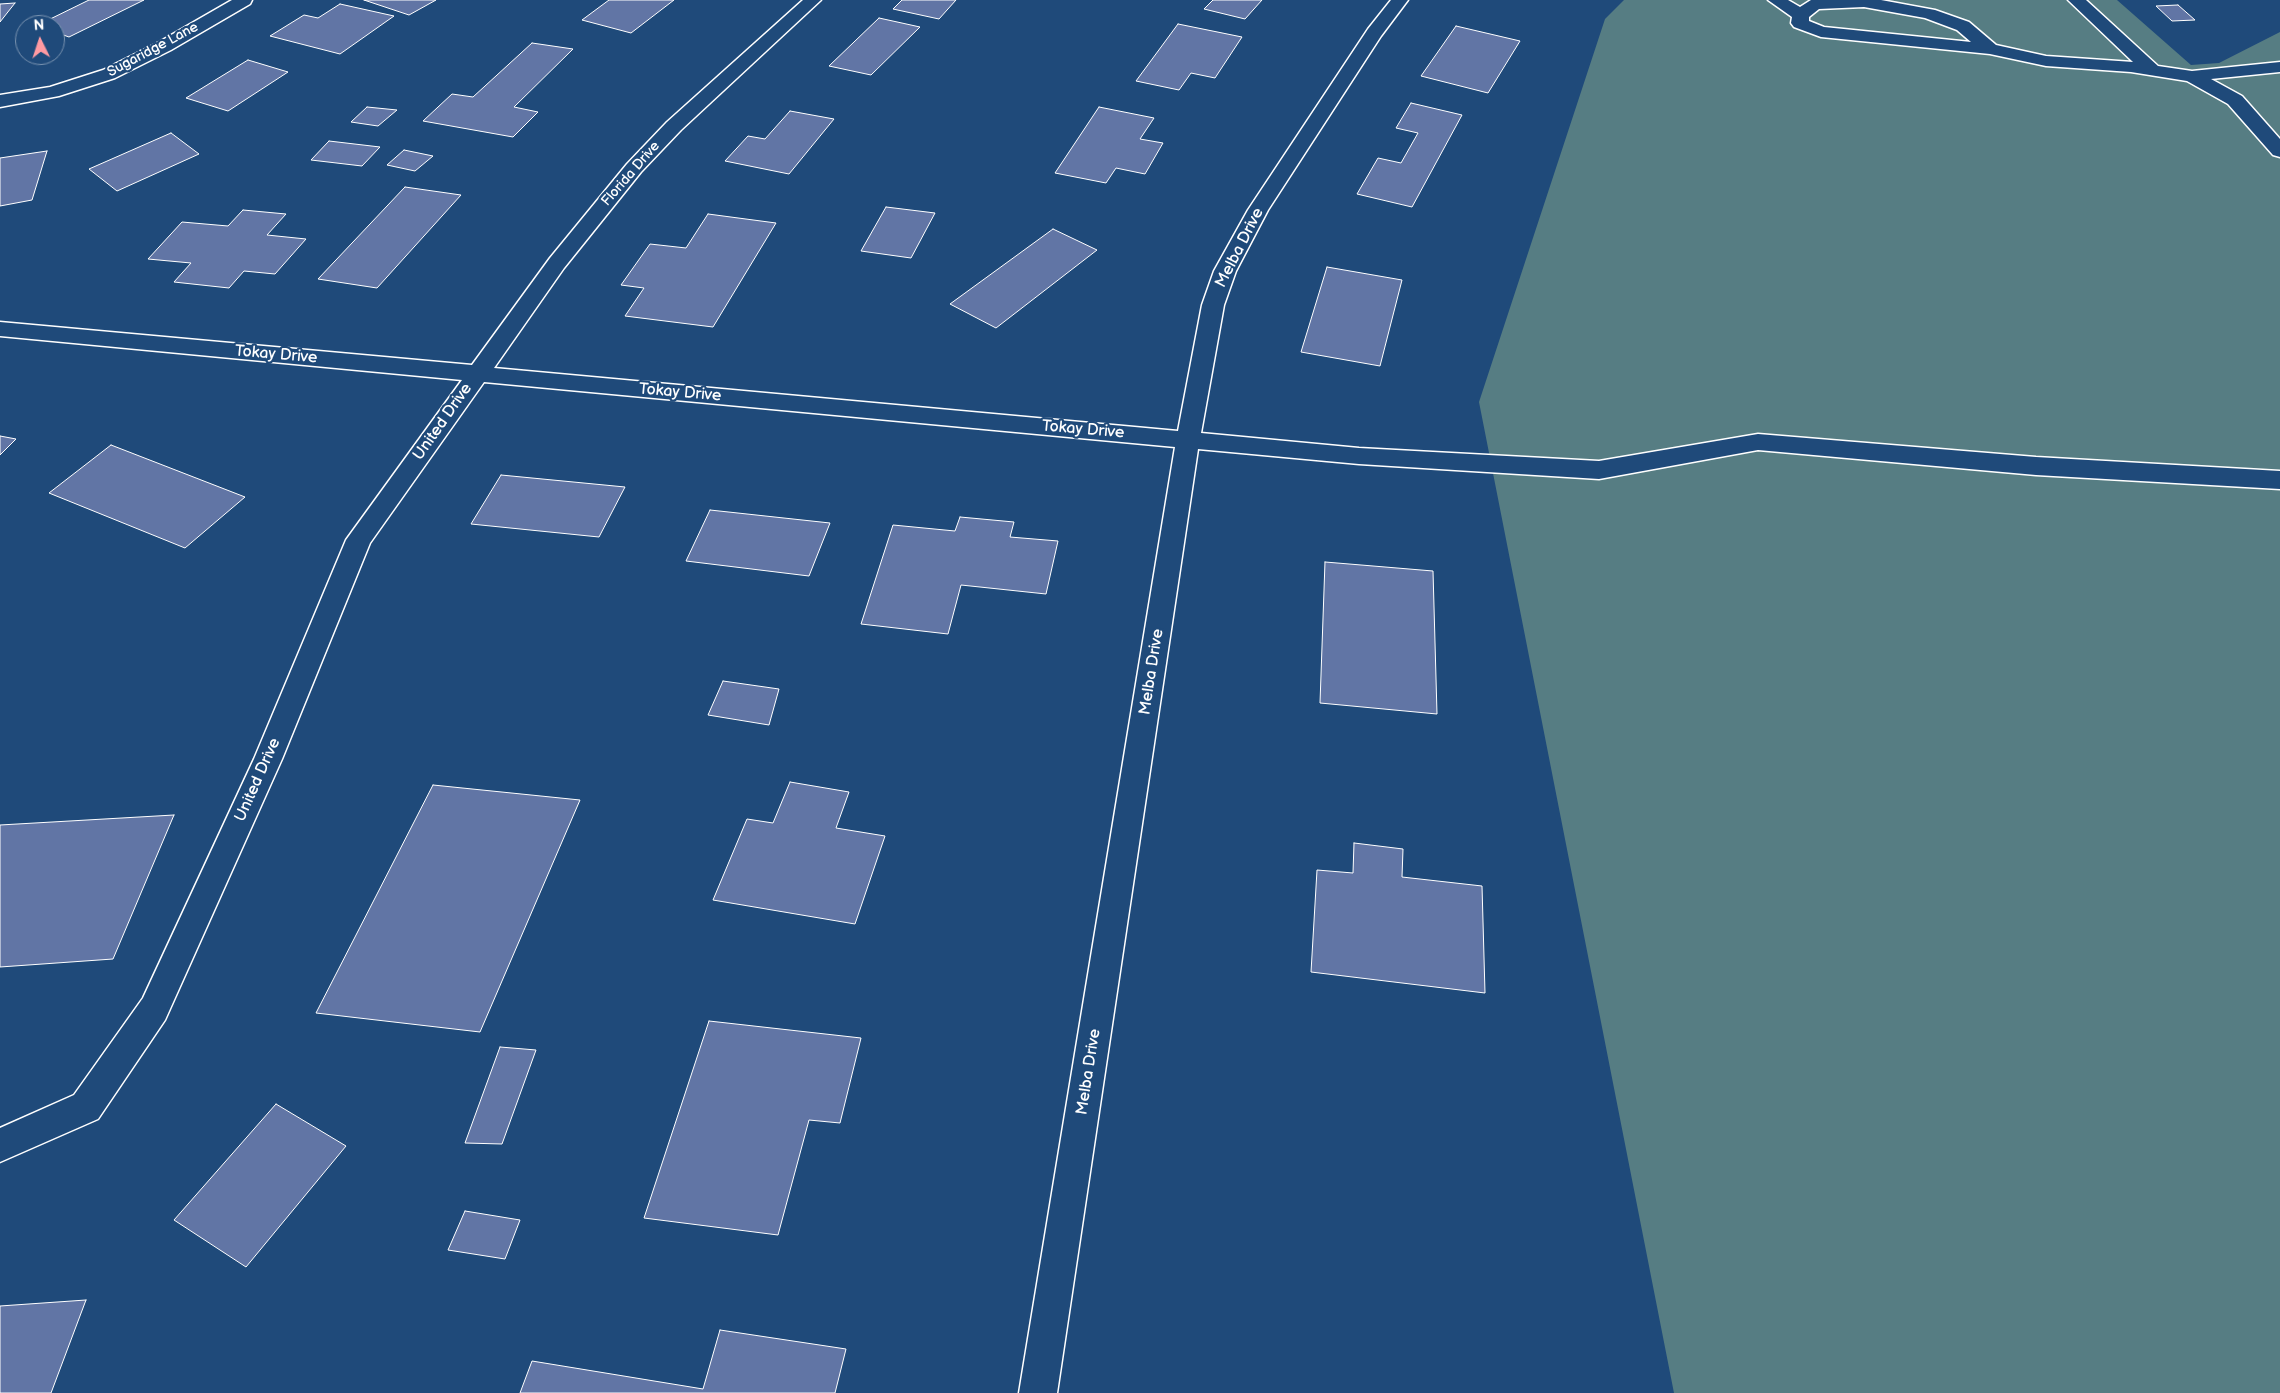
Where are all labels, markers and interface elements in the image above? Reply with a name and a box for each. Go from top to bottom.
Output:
north arrow [15,15,65,65]
text: N [33,17,45,34]
street label: Sugaridge Lane [105,19,201,81]
street label: Florida Drive [598,138,664,210]
street label: Melba Drive [1212,205,1268,291]
street label: Tokay Drive [234,342,318,368]
street label: United Drive [409,380,477,464]
street label: Tokay Drive [638,380,722,406]
street label: Tokay Drive [1041,417,1125,443]
street label: Melba Drive [1136,628,1168,716]
street label: United Drive [231,735,285,825]
street label: Melba Drive [1073,1028,1105,1116]

